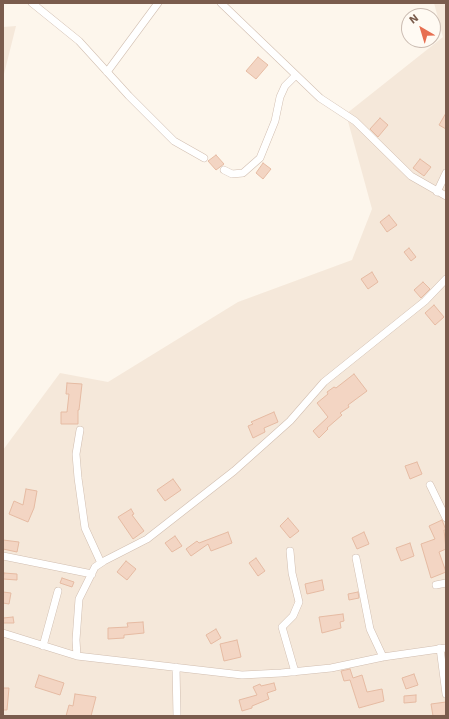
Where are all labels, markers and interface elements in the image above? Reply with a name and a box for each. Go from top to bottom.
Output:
north arrow [401,8,441,48]
text: N [407,11,421,27]

